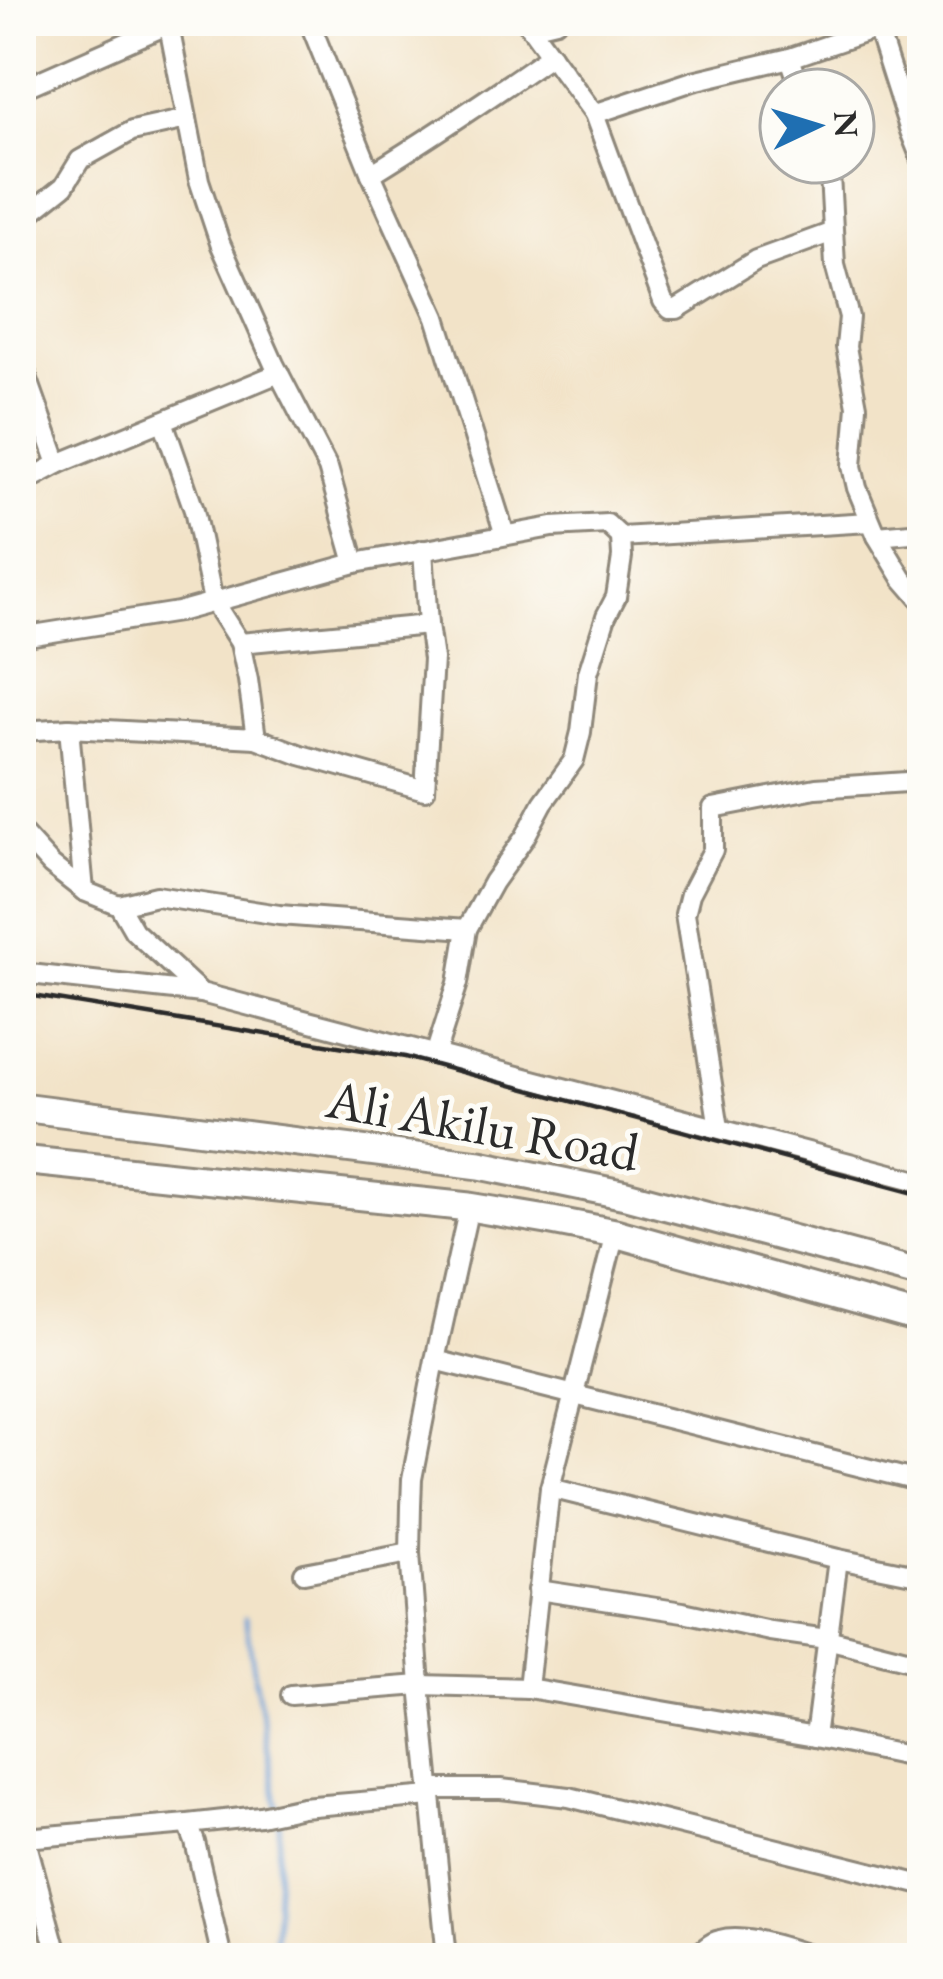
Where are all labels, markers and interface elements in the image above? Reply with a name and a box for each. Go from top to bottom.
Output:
north arrow [757,66,877,186]
text: N [824,109,869,139]
street label: Ali Akilu Road [321,1063,645,1187]

